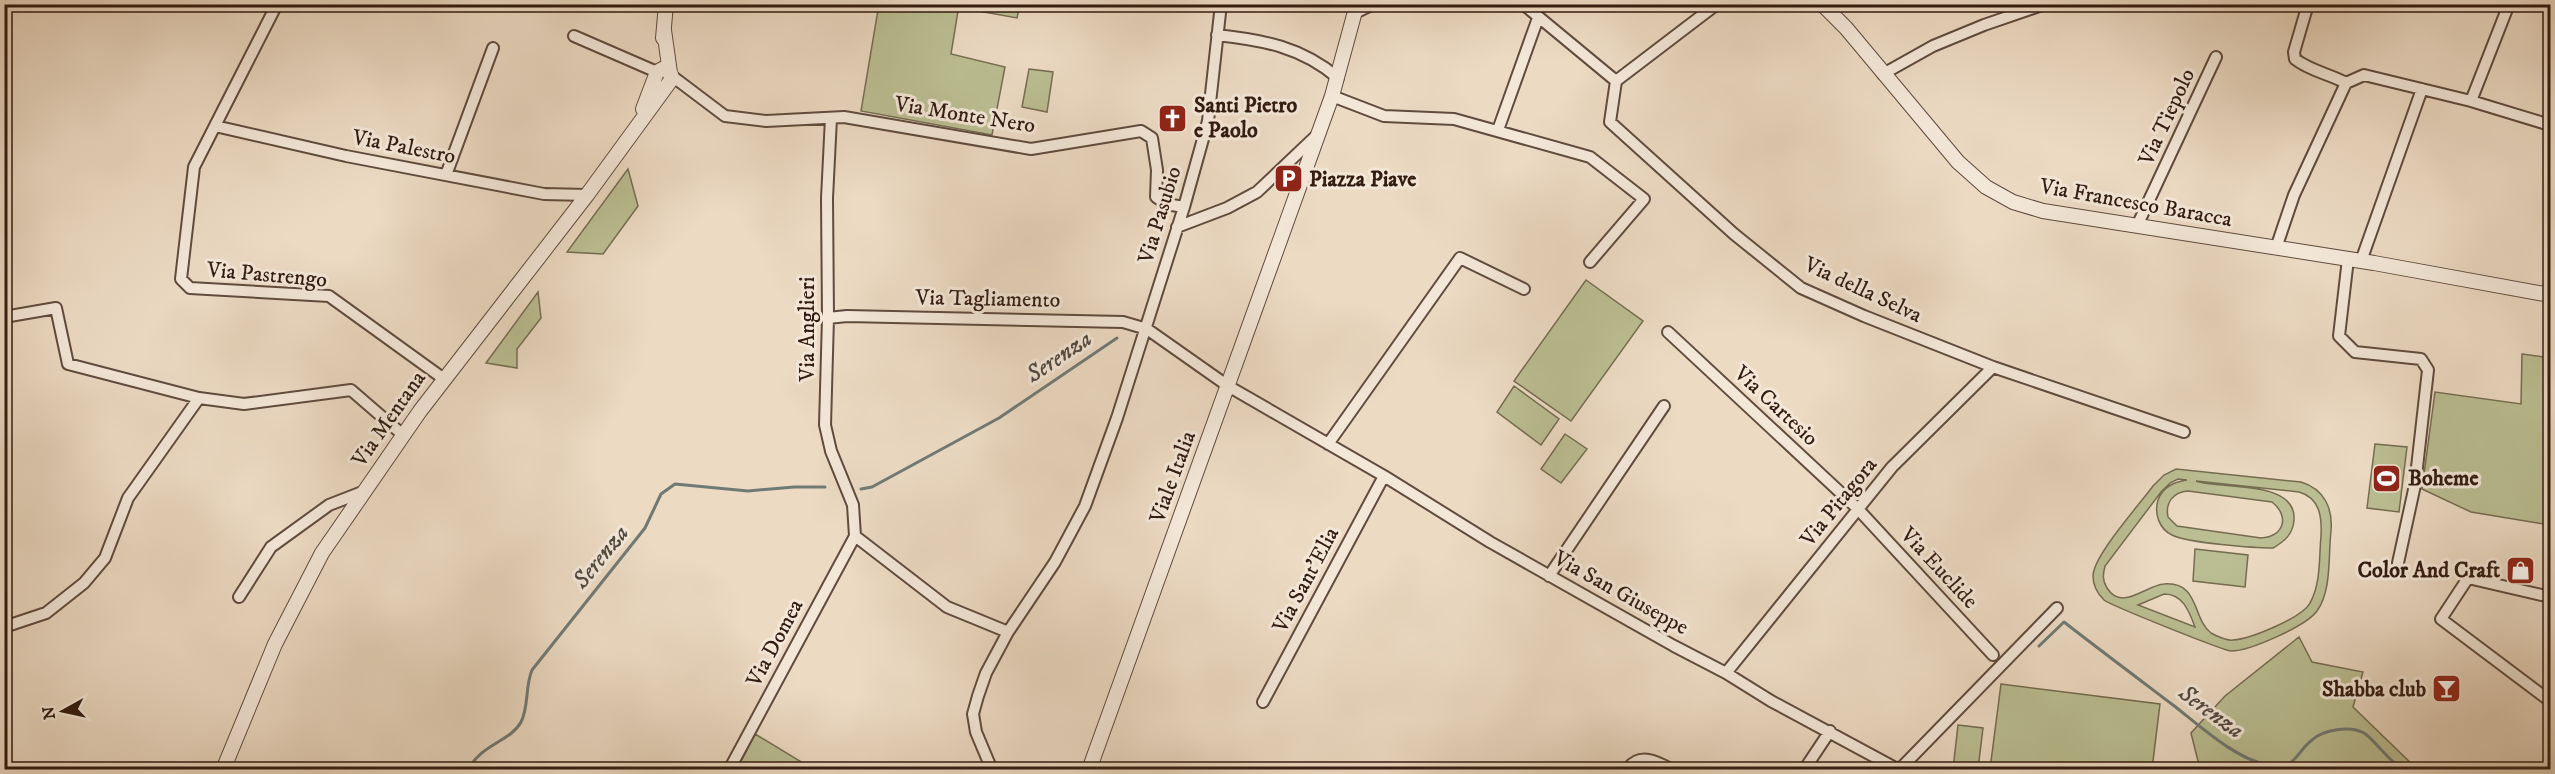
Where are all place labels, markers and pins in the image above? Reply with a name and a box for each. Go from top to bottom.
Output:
place label: Santi Pietro e Paolo [1194,92,1297,144]
church icon: Santi Pietro e Paolo [1157,102,1189,134]
parking icon: Piazza Piave [1272,163,1304,195]
place label: Piazza Piave [1309,166,1416,193]
sports icon: Boheme [2371,462,2403,494]
place label: Boheme [2408,465,2479,492]
shop icon: Color And Craft [2505,554,2537,586]
place label: Color And Craft [2357,557,2500,584]
bar icon: Shabba club [2431,673,2463,705]
place label: Shabba club [2322,676,2426,703]

